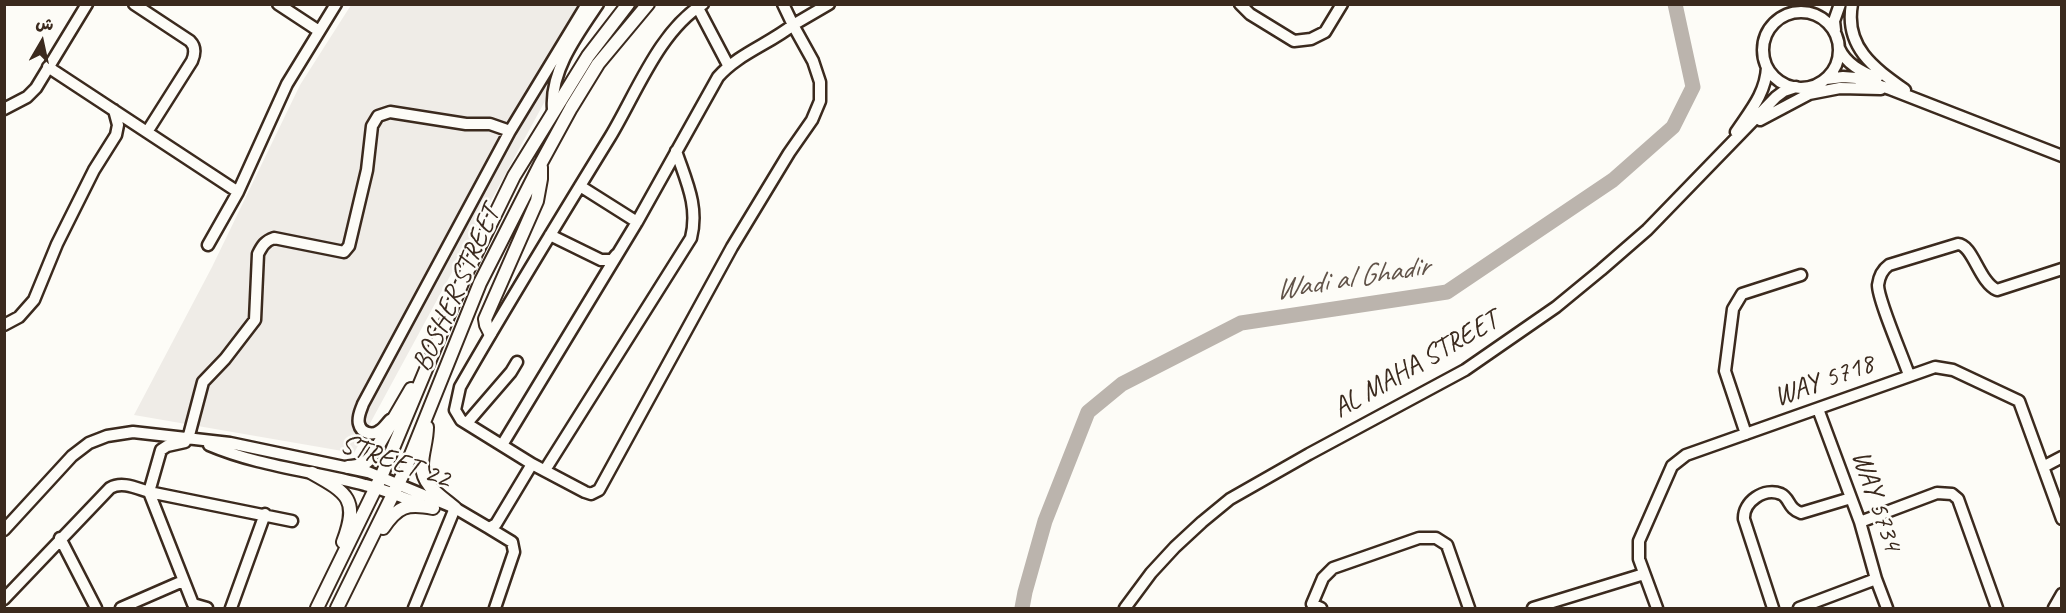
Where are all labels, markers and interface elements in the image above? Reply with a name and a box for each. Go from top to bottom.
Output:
north arrow [12,12,72,72]
text: ش [35,13,55,35]
street label: BOSHER STREET [406,201,508,377]
water label: Wadi al Ghadir [1273,249,1431,309]
street label: AL MAHA STREET [1327,304,1505,426]
street label: WAY 5718 [1769,347,1879,415]
street label: STREET 22 [335,427,455,497]
street label: WAY 5734 [1843,446,1909,556]

